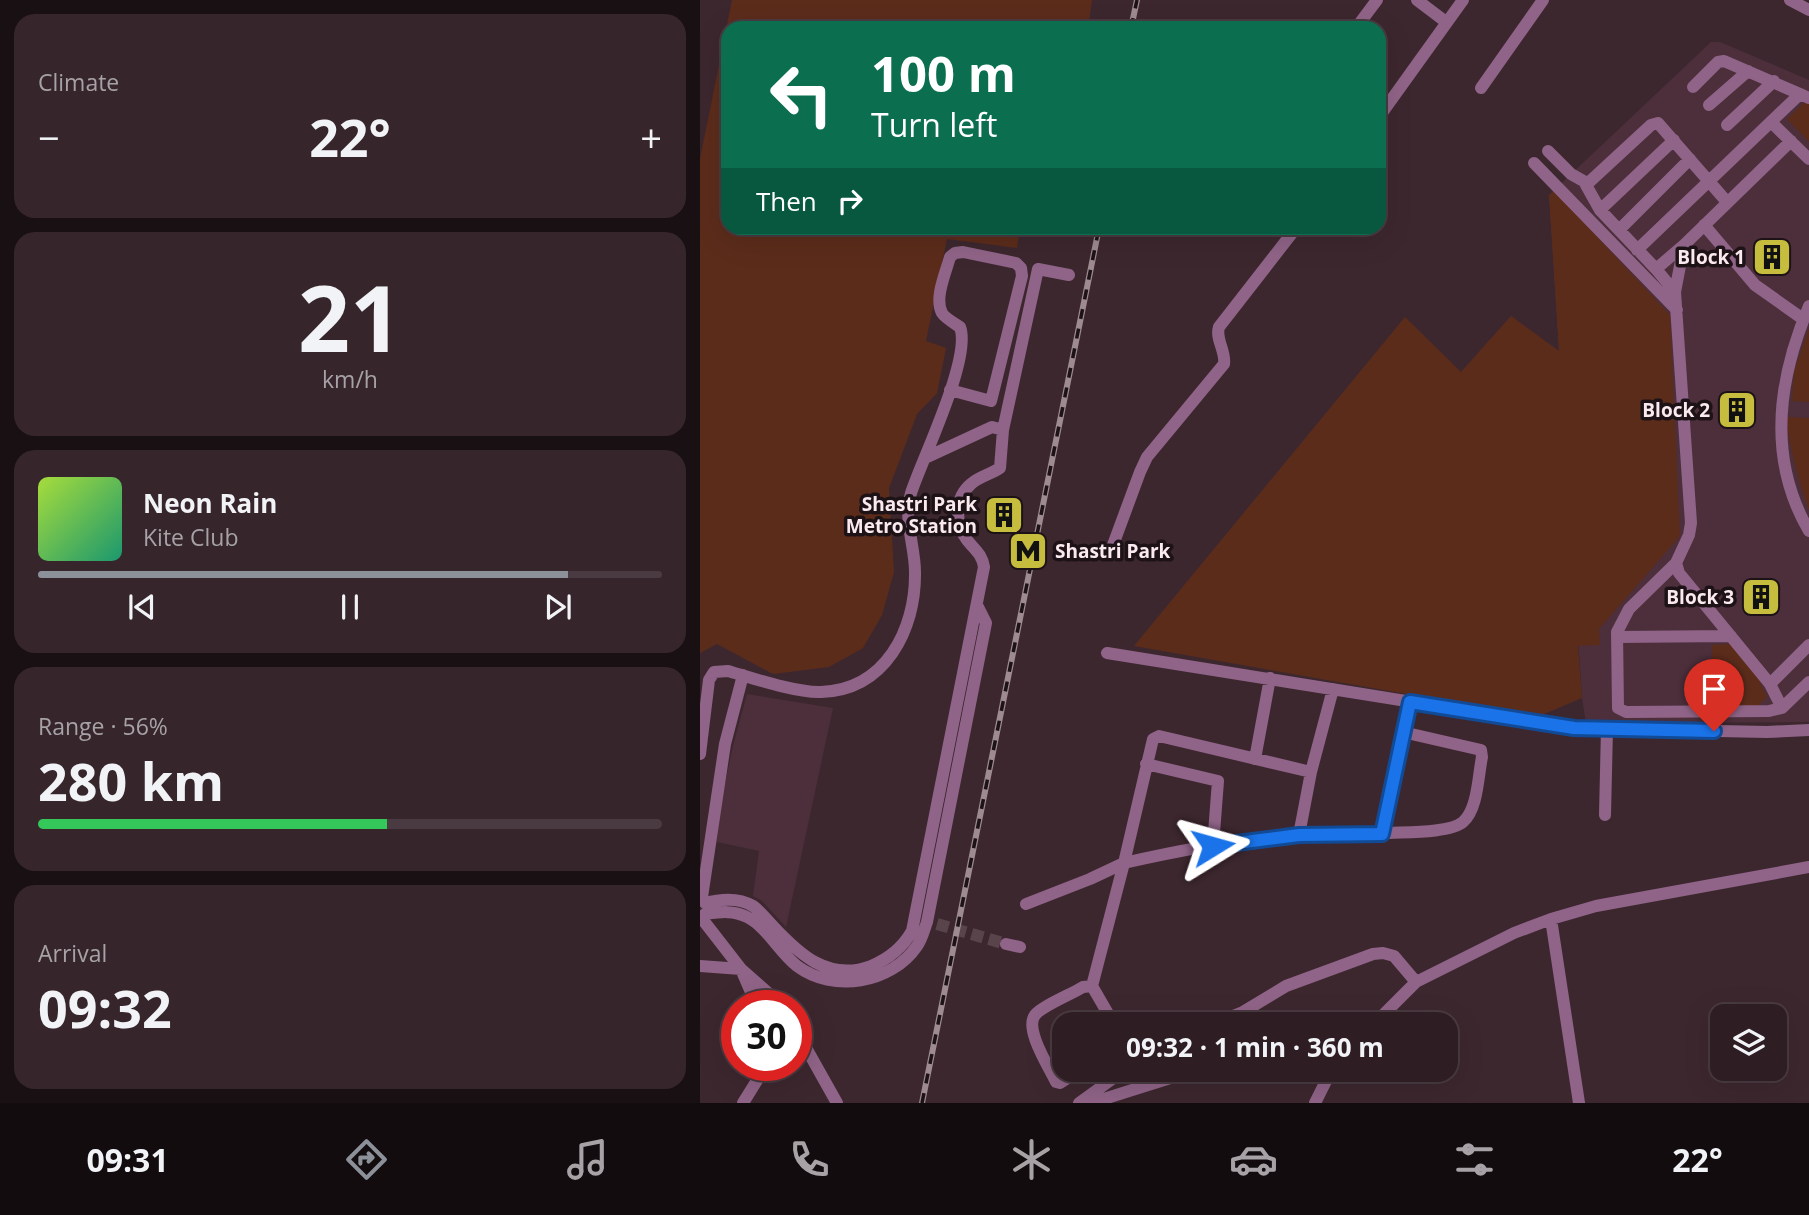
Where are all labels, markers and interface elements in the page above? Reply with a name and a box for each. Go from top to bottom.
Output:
text: 100 m [871,40,1016,106]
icon: left [756,49,847,140]
text: Climate [38,66,119,98]
text: 22° [309,101,391,172]
text: Turn left [871,103,997,146]
text: − [38,111,60,163]
text: + [640,111,662,163]
icon: right [831,182,869,220]
text: Then [756,183,817,219]
building icon: Block 1 [1751,236,1793,278]
place label: Block 1 [1677,244,1745,270]
text: 21 [298,255,402,379]
text: km/h [322,363,378,395]
building icon: Block 2 [1716,389,1758,431]
place label: Block 2 [1642,397,1710,423]
text: Neon Rain [143,485,277,521]
place label: Shastri Park Metro Station [846,491,977,539]
building icon: Shastri Park Metro Station [983,494,1025,536]
text: Kite Club [143,521,238,553]
metro station icon: Shastri Park [1007,530,1049,572]
place label: Shastri Park [1055,538,1171,564]
building icon: Block 3 [1740,576,1782,618]
place label: Block 3 [1666,584,1734,610]
icon: previous [123,588,161,626]
icon: pause [331,588,369,626]
icon: next [539,588,577,626]
pin [1684,659,1744,731]
icon: arrive [1695,670,1733,708]
text: Range · 56% [38,710,168,742]
text: 280 km [38,745,224,816]
position arrow [1176,809,1250,883]
text: Arrival [38,937,107,969]
text: 09:32 [38,972,172,1043]
speed limit sign: 30 [721,990,812,1081]
map controls [1710,1004,1787,1081]
button: layers [1710,1004,1787,1081]
text: 09:32 · 1 min · 360 m [1126,1029,1384,1065]
icon: directions [342,1135,391,1184]
icon: music [563,1135,612,1184]
icon: phone [785,1135,834,1184]
icon: climate [1007,1135,1056,1184]
icon: car [1229,1135,1278,1184]
icon: filters [1450,1135,1499,1184]
text: 09:31 [86,1138,169,1181]
text: 22° [1672,1138,1723,1181]

